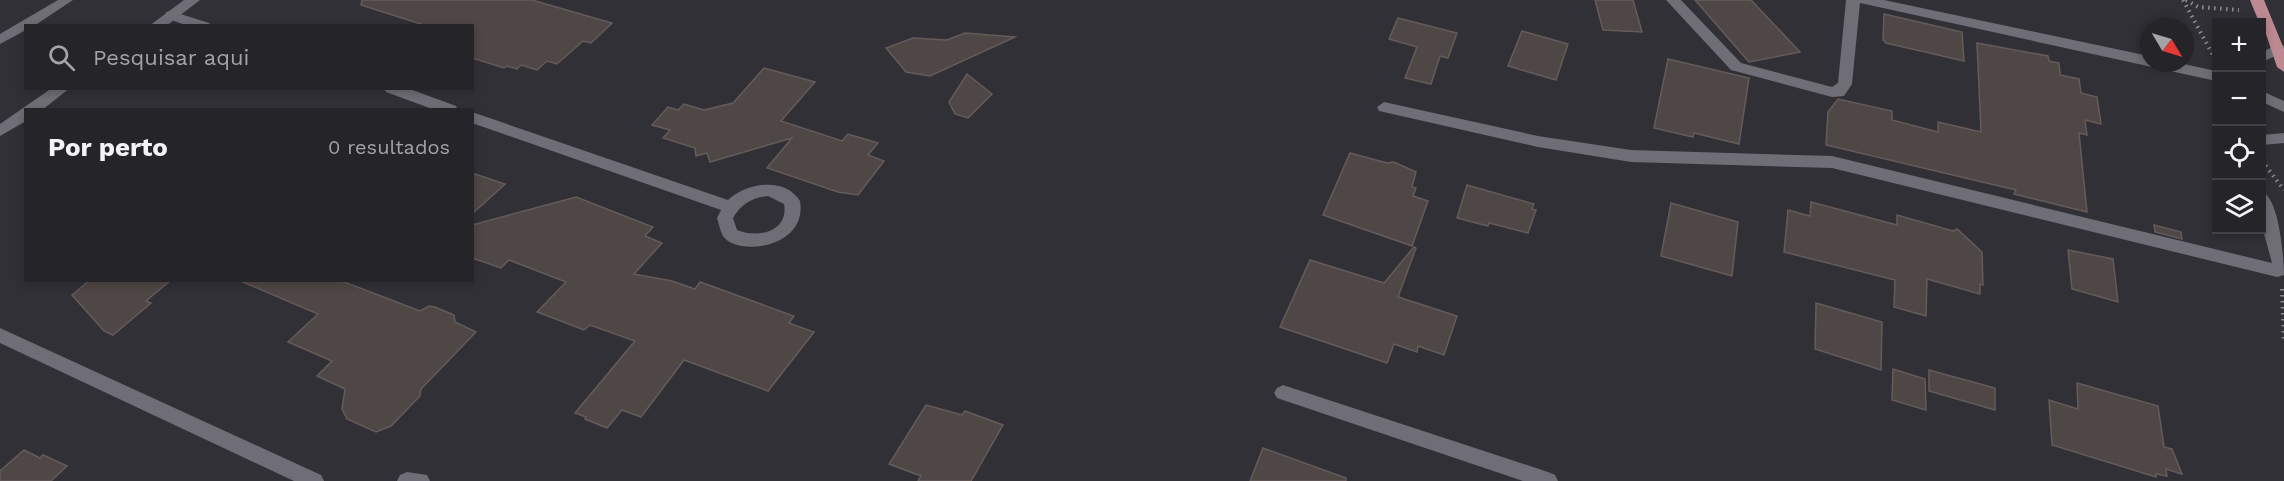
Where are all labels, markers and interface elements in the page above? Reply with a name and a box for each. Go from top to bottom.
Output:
north arrow [2140,18,2194,72]
map controls [2212,18,2266,234]
button: + [2212,18,2266,72]
search box [24,24,474,90]
icon: search [45,41,78,74]
text: Pesquisar aqui [93,45,249,70]
button: − [2212,72,2266,126]
button: locate [2212,126,2266,180]
text: Por perto [48,132,168,162]
text: 0 resultados [328,135,450,159]
button: layers [2212,180,2266,234]

